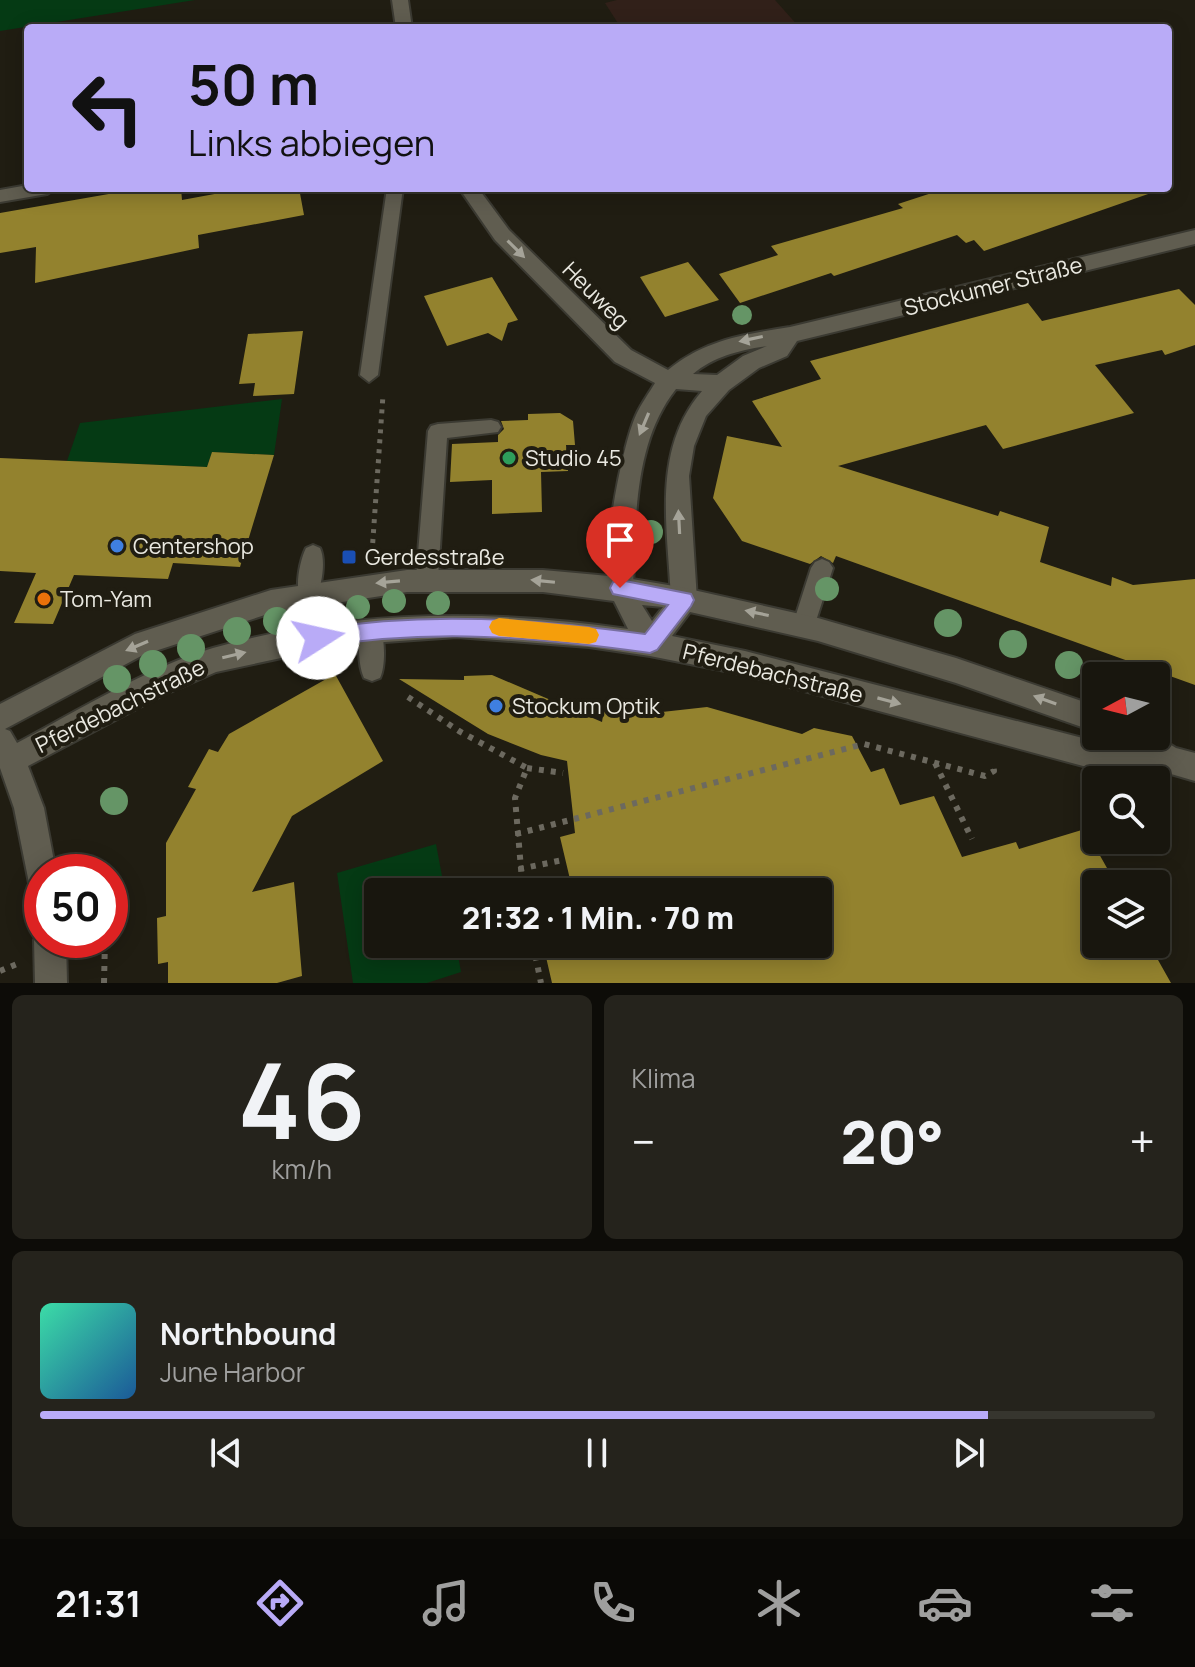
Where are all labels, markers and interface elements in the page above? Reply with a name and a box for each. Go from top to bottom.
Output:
text: 50 m [188,45,319,122]
icon: left [56,56,160,160]
text: Links abbiegen [188,118,435,167]
one-way arrow [506,239,525,258]
street label: Stockumer Straße [901,249,1086,323]
street label: Heuweg [556,255,636,335]
one-way arrow [739,333,764,346]
one-way arrow [637,412,650,436]
place label: Studio 45 [525,443,622,473]
marker: Studio 45 [500,449,518,467]
pin [586,506,654,588]
one-way arrow [672,509,685,534]
icon: arrive [598,518,642,562]
place label: Centershop [133,531,254,561]
marker: Centershop [108,537,126,555]
place label: Gerdesstraße [365,542,505,572]
marker: Gerdesstraße [340,548,358,566]
one-way arrow [530,574,555,587]
one-way arrow [375,575,400,588]
place label: Tom-Yam [60,584,152,614]
marker: Tom-Yam [35,590,53,608]
position arrow [276,596,360,680]
one-way arrow [745,606,770,619]
street label: Pferdebachstraße [680,636,866,710]
one-way arrow [125,639,149,652]
one-way arrow [222,648,247,661]
street label: Pferdebachstraße [30,652,210,760]
north arrow [1082,662,1170,750]
map controls [1082,662,1170,958]
place label: Stockum Optik [512,691,661,721]
one-way arrow [1033,694,1057,706]
one-way arrow [877,696,902,708]
marker: Stockum Optik [487,697,505,715]
button: search [1082,766,1170,854]
speed limit sign: 50 [24,854,128,958]
button: layers [1082,870,1170,958]
text: 21:32 · 1 Min. · 70 m [462,897,734,938]
text: 46 [238,1028,366,1170]
text: Klima [632,1060,696,1096]
text: 20° [841,1100,944,1182]
text: − [632,1111,655,1171]
text: + [1130,1111,1155,1171]
text: km/h [272,1151,332,1187]
text: Northbound [160,1313,337,1354]
text: June Harbor [160,1354,305,1390]
icon: previous [204,1431,248,1475]
icon: pause [575,1431,619,1475]
icon: next [947,1431,991,1475]
icon: directions [252,1575,308,1631]
icon: music [418,1575,474,1631]
icon: phone [585,1575,641,1631]
icon: climate [751,1575,807,1631]
icon: car [917,1575,973,1631]
icon: filters [1084,1575,1140,1631]
text: 21:31 [55,1579,141,1628]

